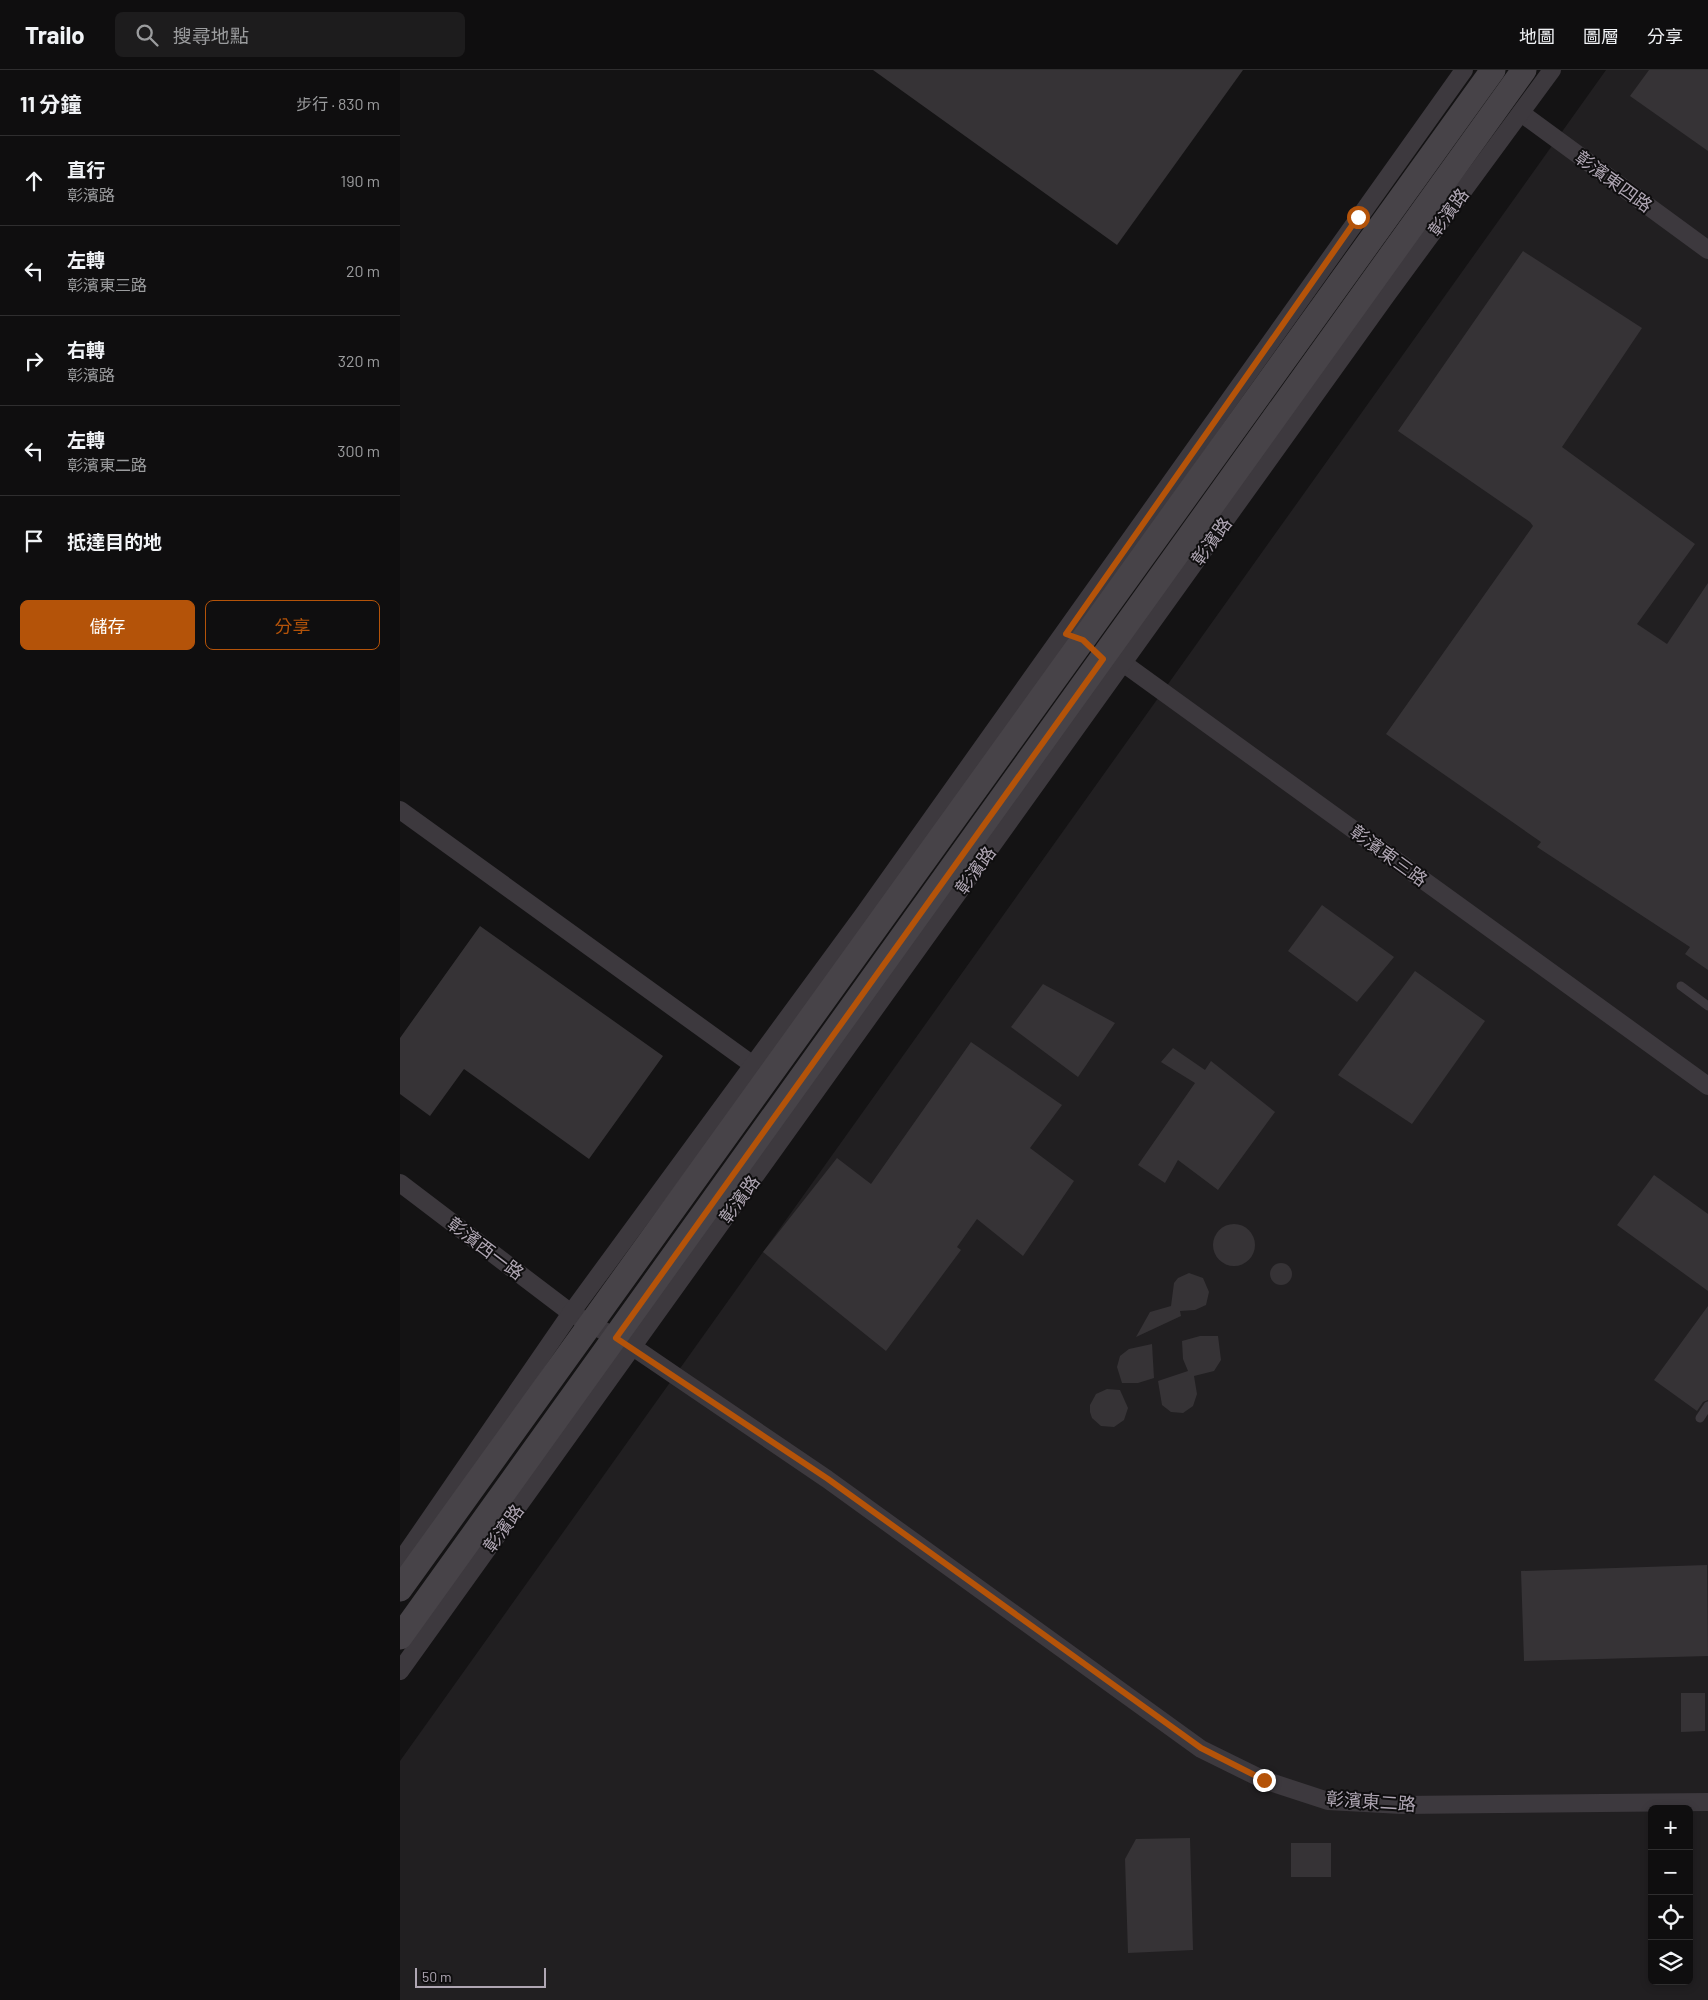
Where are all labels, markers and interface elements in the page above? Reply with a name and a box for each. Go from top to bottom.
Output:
search box [115,12,465,57]
text: Trailo [25,20,85,49]
icon: search [133,21,161,49]
text: 搜尋地點 [173,24,249,47]
text: 地圖 [1519,25,1555,47]
text: 圖層 [1583,25,1619,47]
text: 分享 [1647,25,1683,47]
text: 11 分鐘 [20,91,81,116]
text: 步行 · 830 m [296,94,380,113]
street label: 彰濱東四路 [1571,146,1657,216]
text: 直行 [67,158,105,181]
icon: ahead [20,167,48,195]
text: 190 m [341,171,380,190]
street label: 彰濱路 [1423,184,1473,240]
text: 彰濱路 [67,185,115,204]
route start [1347,206,1370,229]
text: 左轉 [67,248,105,271]
icon: left [20,257,48,285]
text: 20 m [346,261,380,280]
text: 彰濱東三路 [67,275,147,294]
text: 右轉 [67,338,105,361]
icon: right [20,347,48,375]
text: 320 m [338,351,380,370]
text: 彰濱路 [67,365,115,384]
text: 左轉 [67,428,105,451]
icon: left [20,437,48,465]
text: 300 m [337,441,380,460]
text: 彰濱東二路 [67,455,147,474]
street label: 彰濱路 [1186,513,1236,569]
icon: arrive [20,527,48,555]
text: 抵達目的地 [67,530,162,553]
button: 儲存 [20,600,195,650]
button: 分享 [205,600,380,650]
street label: 彰濱東三路 [1346,820,1432,890]
street label: 彰濱路 [950,842,1000,898]
street label: 彰濱路 [714,1171,764,1227]
street label: 彰濱西一路 [443,1212,529,1284]
street label: 彰濱路 [478,1500,528,1556]
route end [1253,1769,1276,1792]
street label: 彰濱東二路 [1325,1787,1417,1815]
map controls [1648,1805,1693,1985]
button: + [1648,1805,1693,1850]
button: − [1648,1850,1693,1895]
button: locate [1648,1895,1693,1940]
button: layers [1648,1940,1693,1985]
scale bar [415,1965,546,1988]
text: 50 m [422,1968,451,1985]

